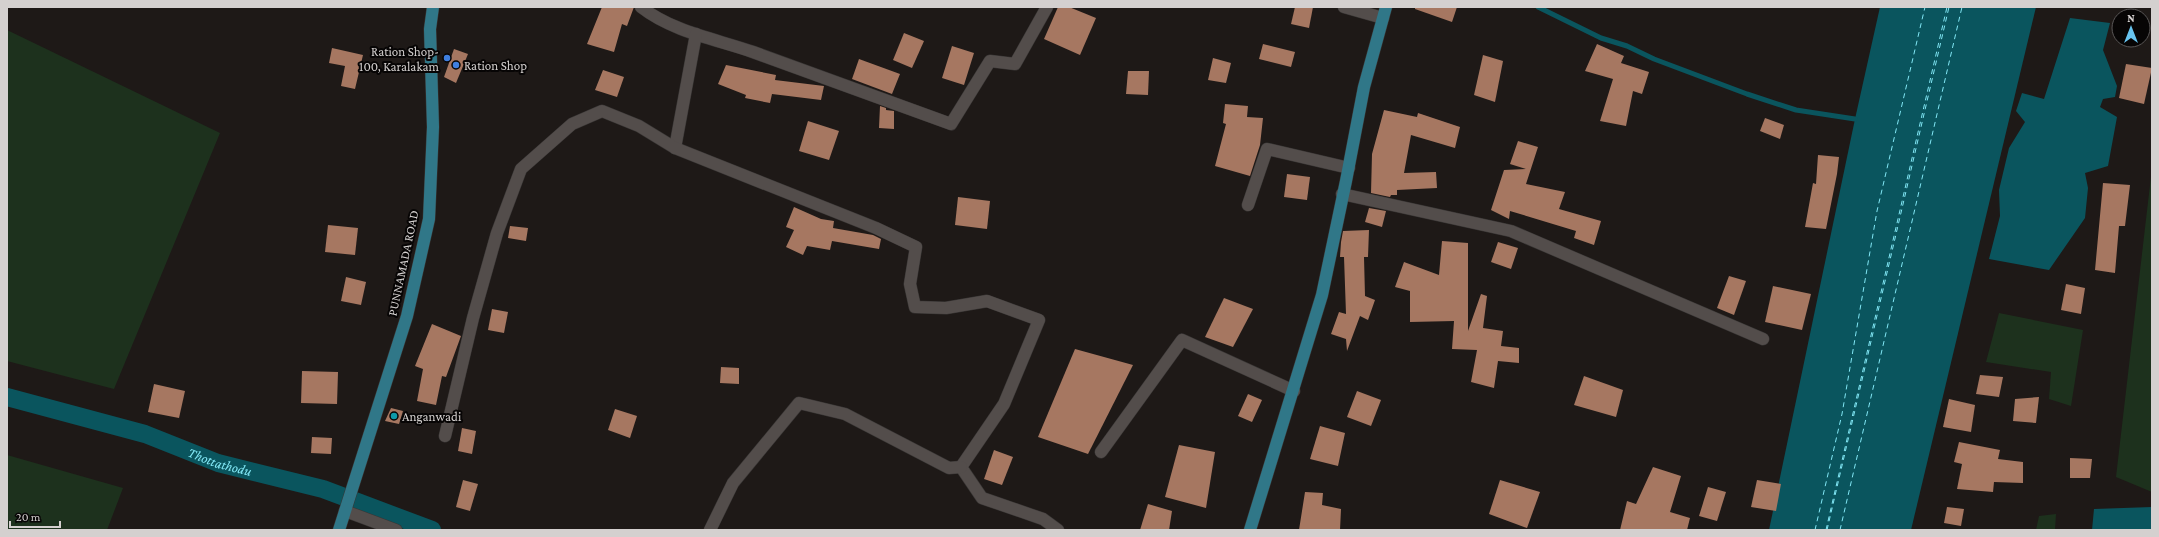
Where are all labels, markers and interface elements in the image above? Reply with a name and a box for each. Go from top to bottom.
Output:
north arrow [2111,8,2151,48]
text: N [2127,12,2135,24]
place label: Ration Shop- 100, Karalakam [359,44,440,74]
marker: Ration Shop- 100, Karalakam [442,53,452,63]
place label: Ration Shop [464,58,527,73]
marker: Ration Shop [451,60,461,70]
street label: PUNNAMADA ROAD [384,209,422,317]
place label: Anganwadi [402,409,462,424]
marker: Anganwadi [389,411,399,421]
water label: Thottathodu [186,444,253,479]
scale bar [10,503,60,529]
text: 20 m [16,510,41,524]

